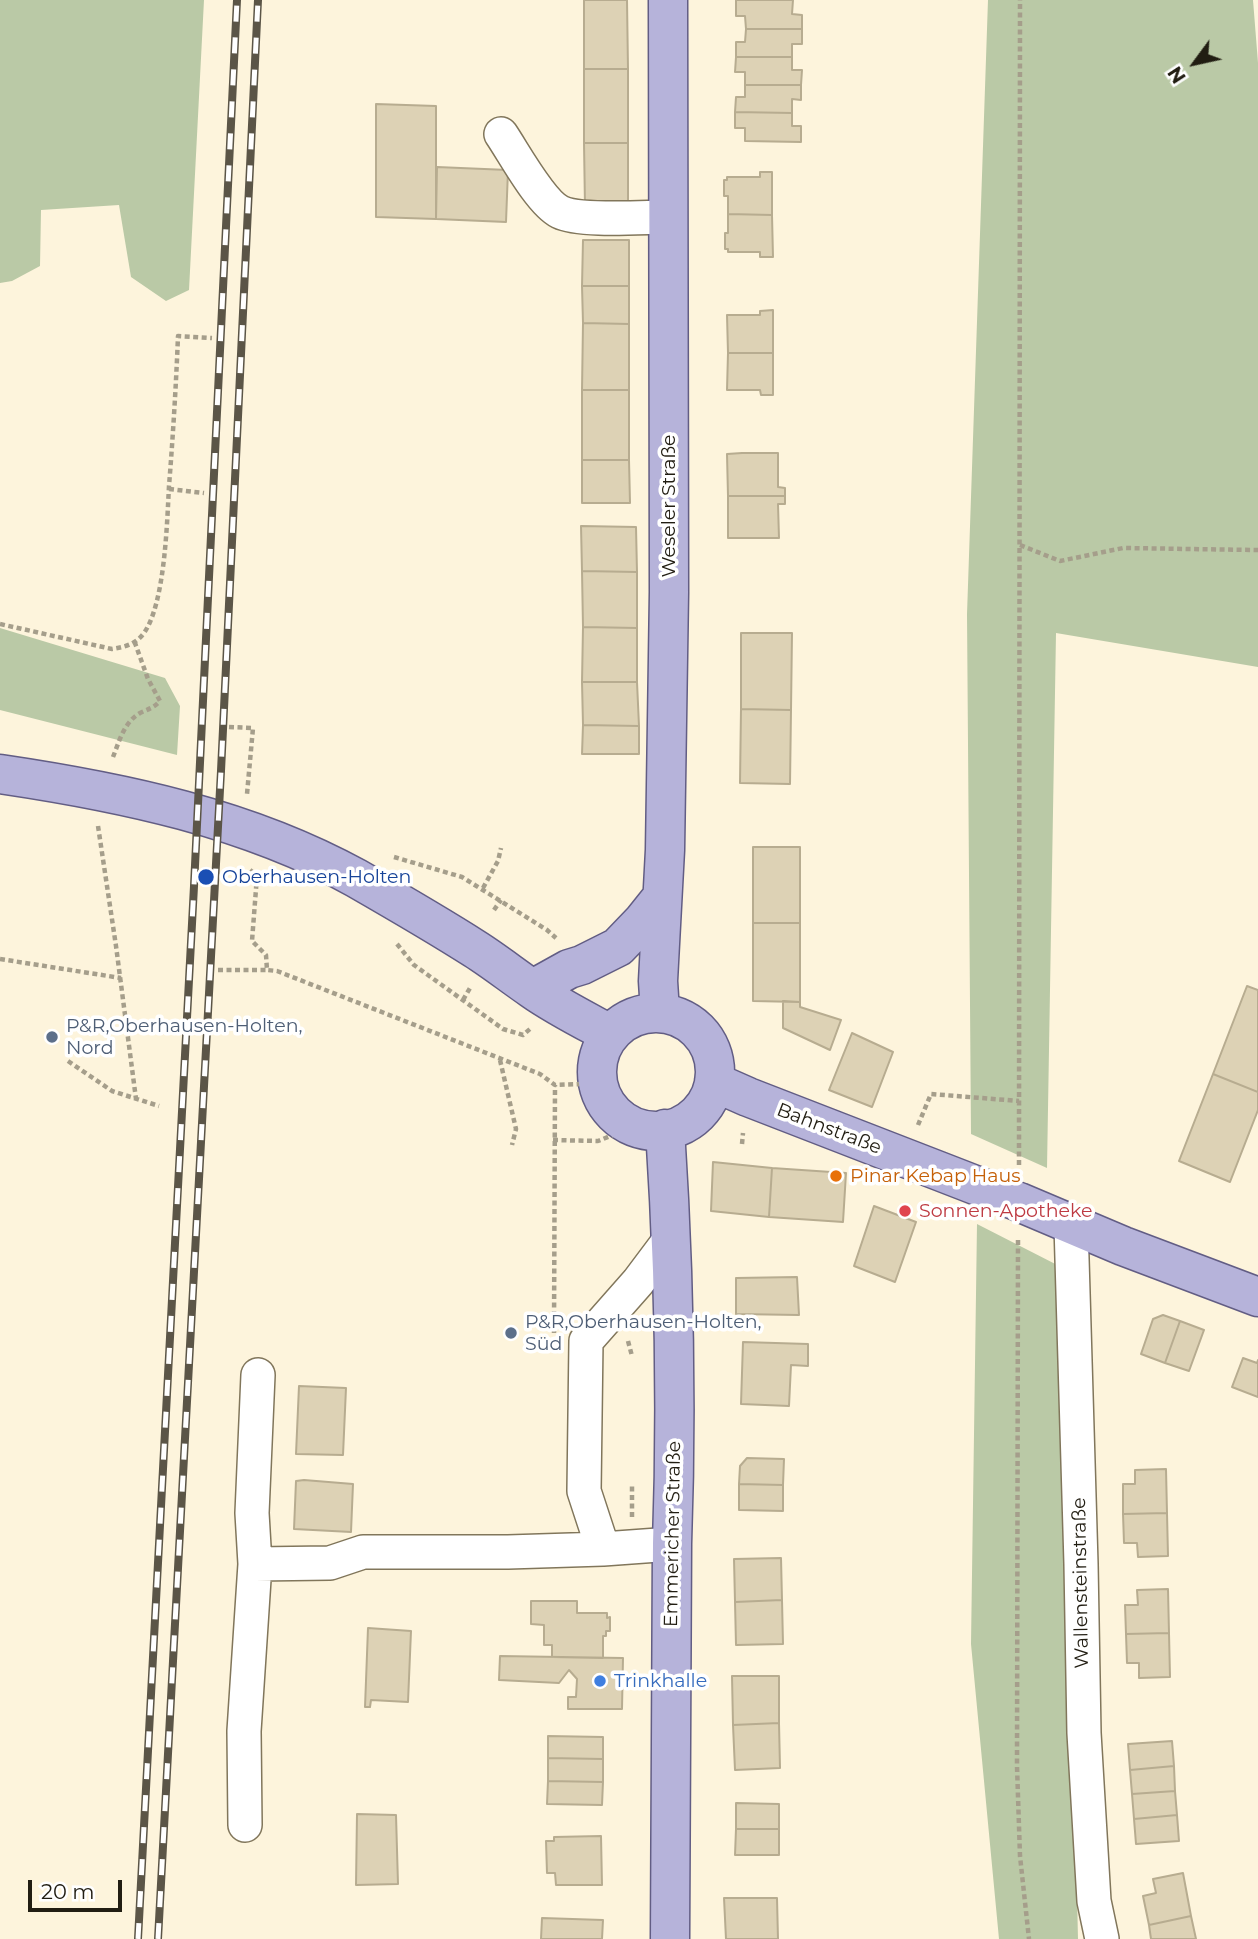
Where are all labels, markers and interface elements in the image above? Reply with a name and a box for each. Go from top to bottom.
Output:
north arrow [1160,28,1230,98]
text: N [1163,62,1191,87]
street label: Weseler Straße [658,434,680,578]
place label: Oberhausen-Holten [222,866,411,888]
marker: Oberhausen-Holten [196,867,216,887]
place label: P&R,Oberhausen-Holten, Nord [66,1015,303,1059]
marker: P&R,Oberhausen-Holten, Nord [44,1029,60,1045]
street label: Bahnstraße [773,1099,885,1159]
place label: Pinar Kebap Haus [850,1165,1021,1187]
marker: Pinar Kebap Haus [828,1168,844,1184]
place label: Sonnen-Apotheke [919,1200,1092,1222]
marker: Sonnen-Apotheke [897,1203,913,1219]
place label: P&R,Oberhausen-Holten, Süd [525,1311,762,1355]
marker: P&R,Oberhausen-Holten, Süd [503,1325,519,1341]
street label: Emmericher Straße [660,1441,686,1627]
street label: Wallensteinstraße [1068,1497,1094,1669]
place label: Trinkhalle [614,1670,707,1692]
marker: Trinkhalle [592,1673,608,1689]
scale bar [32,1866,126,1910]
text: 20 m [41,1879,95,1904]

